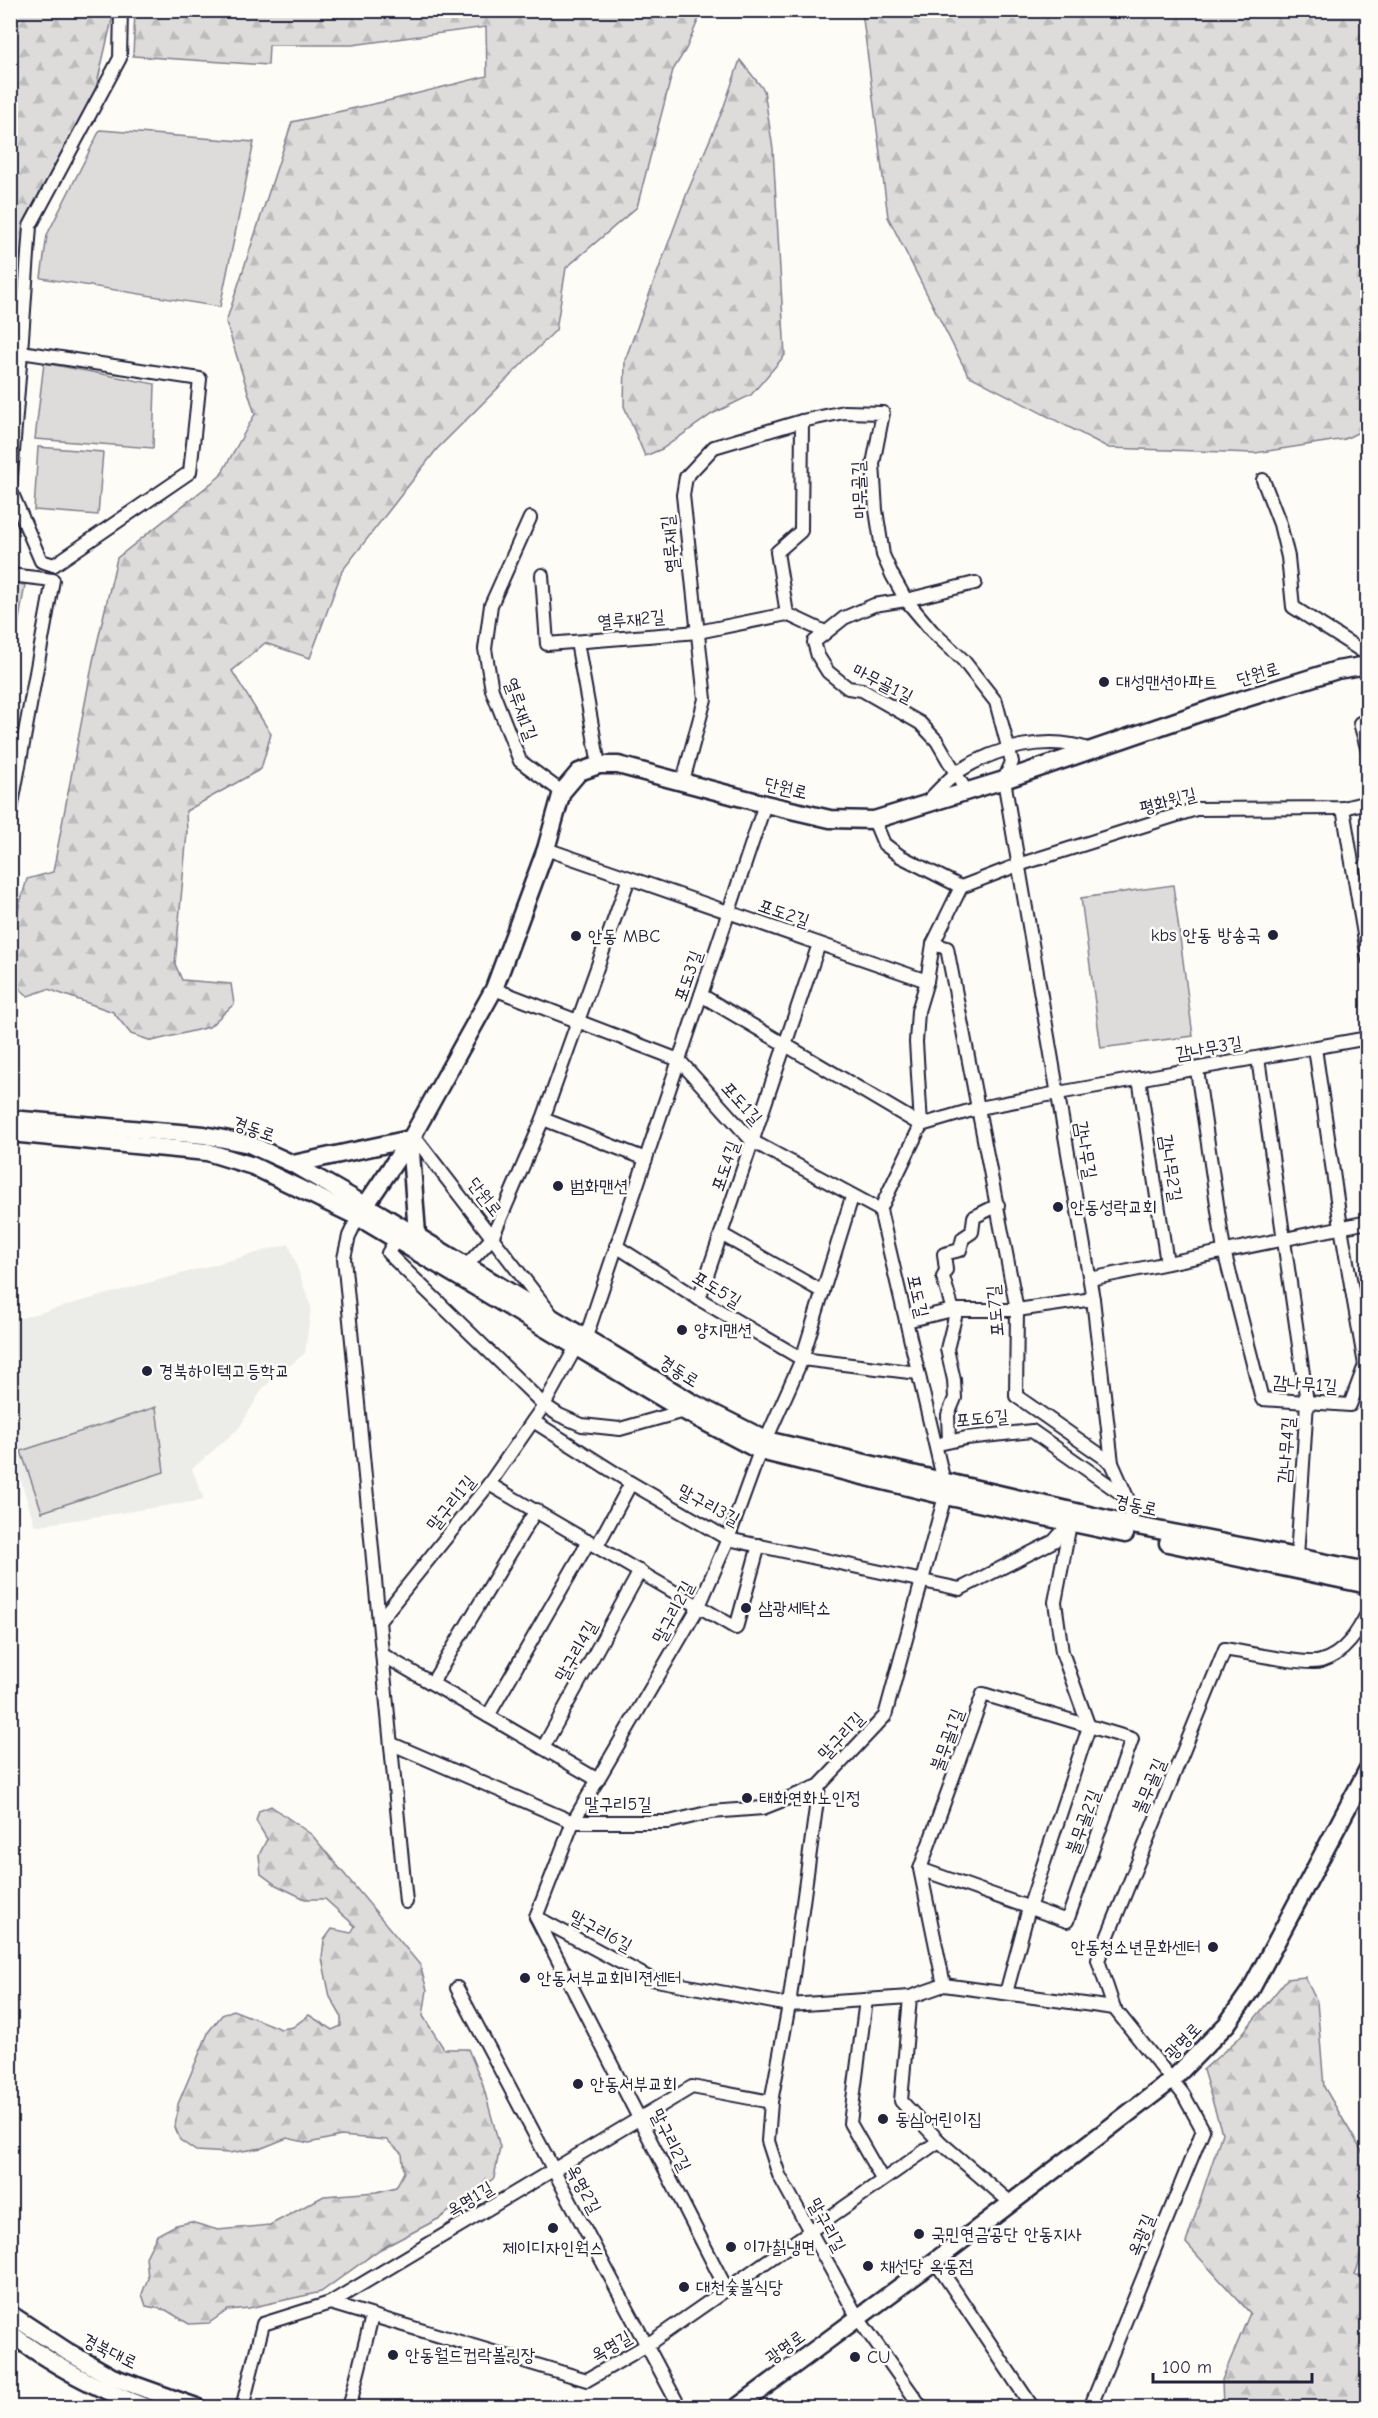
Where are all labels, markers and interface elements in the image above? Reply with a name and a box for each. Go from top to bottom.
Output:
street label: 마무골길 [848,460,871,519]
street label: 열루재길 [657,514,684,574]
street label: 열루재2길 [597,606,666,633]
street label: 단원로 [1234,658,1282,691]
street label: 마무골1길 [849,659,917,708]
place label: 대성맨션아파트 [1116,672,1217,693]
street label: 열루재1길 [500,675,542,744]
marker: 대성맨션아파트 [1097,675,1111,689]
street label: 단원로 [762,773,809,804]
street label: 평화윗길 [1137,784,1199,819]
street label: 포도2길 [755,895,813,932]
place label: kbs 안동 방송국 [1151,925,1261,946]
place label: 안동 MBC [588,926,660,947]
marker: kbs 안동 방송국 [1266,928,1280,942]
marker: 안동 MBC [569,929,583,943]
street label: 포도3길 [670,947,707,1004]
street label: 감나무3길 [1174,1032,1244,1065]
street label: 포도1길 [717,1078,767,1130]
street label: 경동로 [230,1112,278,1146]
street label: 감나무길 [1070,1120,1101,1181]
street label: 감나무2길 [1155,1133,1186,1203]
street label: 포도4길 [707,1138,744,1194]
street label: 단원로 [463,1174,506,1221]
place label: 범화맨션 [570,1176,628,1197]
marker: 범화맨션 [551,1179,565,1193]
place label: 안동성락교회 [1070,1197,1157,1218]
marker: 안동성락교회 [1051,1200,1065,1214]
street label: 포도5길 [689,1267,745,1312]
street label: 포도길 [902,1273,933,1320]
street label: 포도7길 [983,1284,1008,1338]
place label: 양지맨션 [694,1320,752,1341]
marker: 양지맨션 [675,1323,689,1337]
street label: 경동로 [655,1351,703,1392]
place label: 경북하이텍고등학교 [159,1361,289,1382]
marker: 경북하이텍고등학교 [140,1364,154,1378]
street label: 감나무1길 [1272,1372,1339,1397]
street label: 포도6길 [955,1406,1010,1431]
street label: 감나무4길 [1274,1416,1299,1484]
street label: 말구리1길 [423,1471,480,1535]
street label: 말구리3길 [674,1480,744,1531]
street label: 경동로 [1112,1491,1159,1520]
street label: 말구리2길 [648,1577,699,1647]
place label: 삼광세탁소 [758,1598,830,1619]
marker: 삼광세탁소 [739,1601,753,1615]
street label: 말구리4길 [551,1617,602,1685]
street label: 불무골1길 [926,1706,969,1774]
street label: 말구리길 [814,1708,869,1765]
street label: 불무골길 [1128,1755,1171,1817]
street label: 불무골2길 [1062,1786,1105,1857]
place label: 태화연화노인정 [759,1788,860,1809]
marker: 태화연화노인정 [740,1791,754,1805]
street label: 말구리5길 [584,1794,652,1815]
street label: 말구리6길 [566,1906,636,1957]
place label: 안동청소년문화센터 [1071,1937,1201,1958]
marker: 안동청소년문화센터 [1206,1940,1220,1954]
place label: 안동서부교회비젼센터 [537,1968,682,1989]
marker: 안동서부교회비젼센터 [518,1971,532,1985]
street label: 광명로 [1161,2018,1206,2064]
place label: 안동서부교회 [590,2074,677,2095]
marker: 안동서부교회 [571,2077,585,2091]
street label: 말구리2길 [646,2105,695,2175]
place label: 동심어린이집 [895,2109,982,2130]
marker: 동심어린이집 [876,2112,890,2126]
street label: 옥명2길 [562,2161,605,2218]
street label: 옥명1길 [443,2177,498,2221]
street label: 말구리길 [803,2195,850,2256]
street label: 옥광길 [1124,2211,1160,2259]
marker: 제이디자인웍스 [546,2221,560,2235]
place label: 국민연금공단 안동지사 [931,2224,1082,2245]
marker: 국민연금공단 안동지사 [912,2227,926,2241]
place label: 이가칡냉면 [743,2237,815,2258]
place label: 제이디자인웍스 [502,2238,604,2259]
marker: 이가칡냉면 [724,2240,738,2254]
place label: 채선당 옥동점 [880,2256,973,2277]
marker: 채선당 옥동점 [861,2259,875,2273]
place label: 대천숯불식당 [696,2277,783,2298]
marker: 대천숯불식당 [677,2280,691,2294]
street label: 옥명길 [587,2326,636,2366]
street label: 광명로 [762,2326,809,2369]
street label: 경북대로 [79,2329,140,2374]
place label: 안동월드컵락볼링장 [405,2345,535,2366]
scale bar [1153,2346,1312,2384]
place label: CU [867,2347,891,2368]
marker: 안동월드컵락볼링장 [386,2348,400,2362]
marker: CU [848,2350,862,2364]
text: 100 m [1162,2357,1212,2378]

